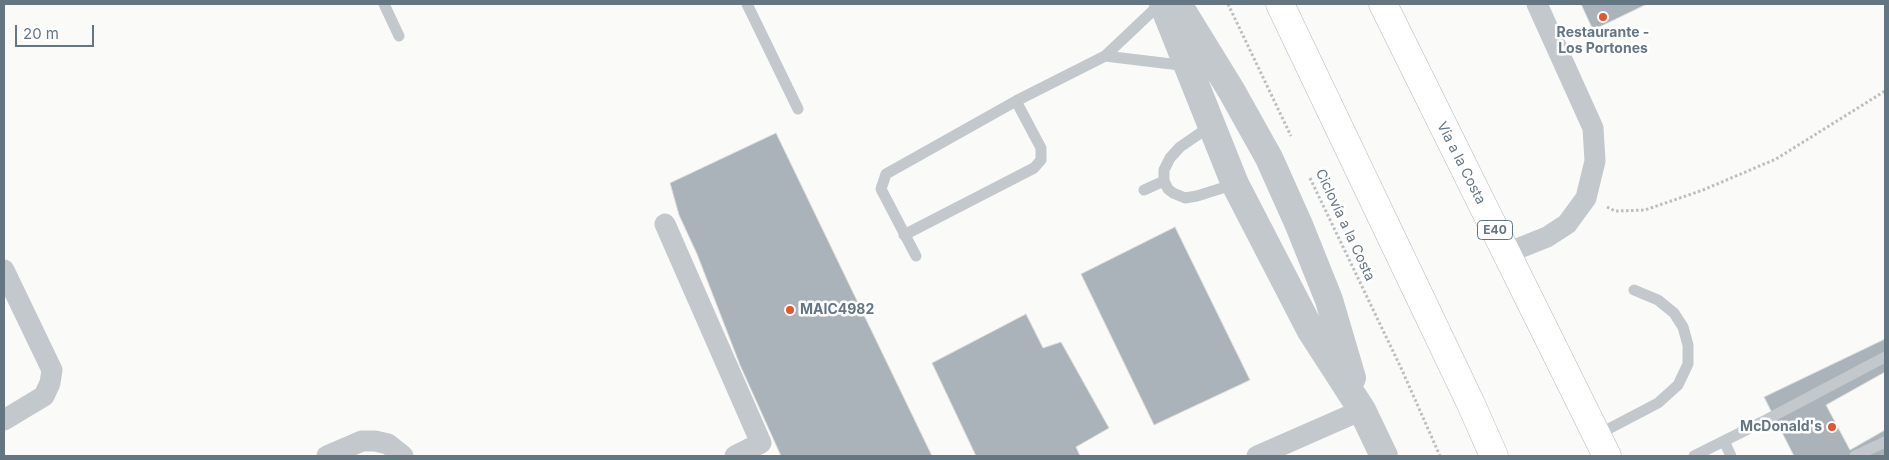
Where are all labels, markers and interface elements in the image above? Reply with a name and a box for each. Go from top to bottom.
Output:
marker: Restaurante - Los Portones [1597,11,1609,23]
scale bar [18,15,96,47]
text: 20 m [23,24,59,43]
place label: Restaurante - Los Portones [1557,25,1649,58]
street label: Vía a la Costa [1433,119,1489,207]
street label: Ciclovía a la Costa [1312,166,1378,284]
road number: E40 [1478,220,1512,240]
place label: MAIC4982 [800,302,874,318]
marker: MAIC4982 [784,304,796,316]
place label: McDonald's [1740,419,1822,435]
marker: McDonald's [1826,421,1838,433]

